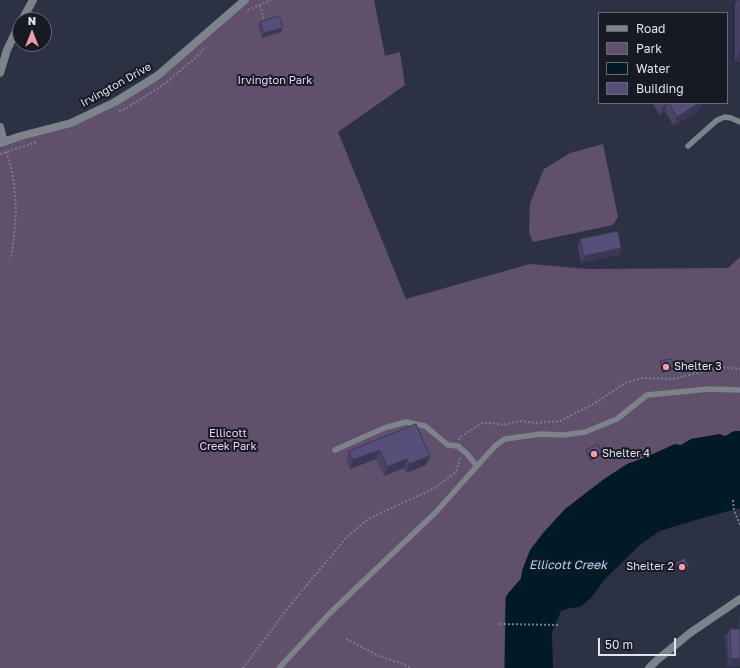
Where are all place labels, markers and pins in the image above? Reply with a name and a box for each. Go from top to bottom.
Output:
place label: Shelter 3 [674,360,722,374]
marker: Shelter 3 [661,362,671,372]
place label: Shelter 4 [602,447,650,461]
marker: Shelter 4 [589,449,599,459]
place label: Shelter 2 [626,560,674,574]
marker: Shelter 2 [677,562,687,572]

